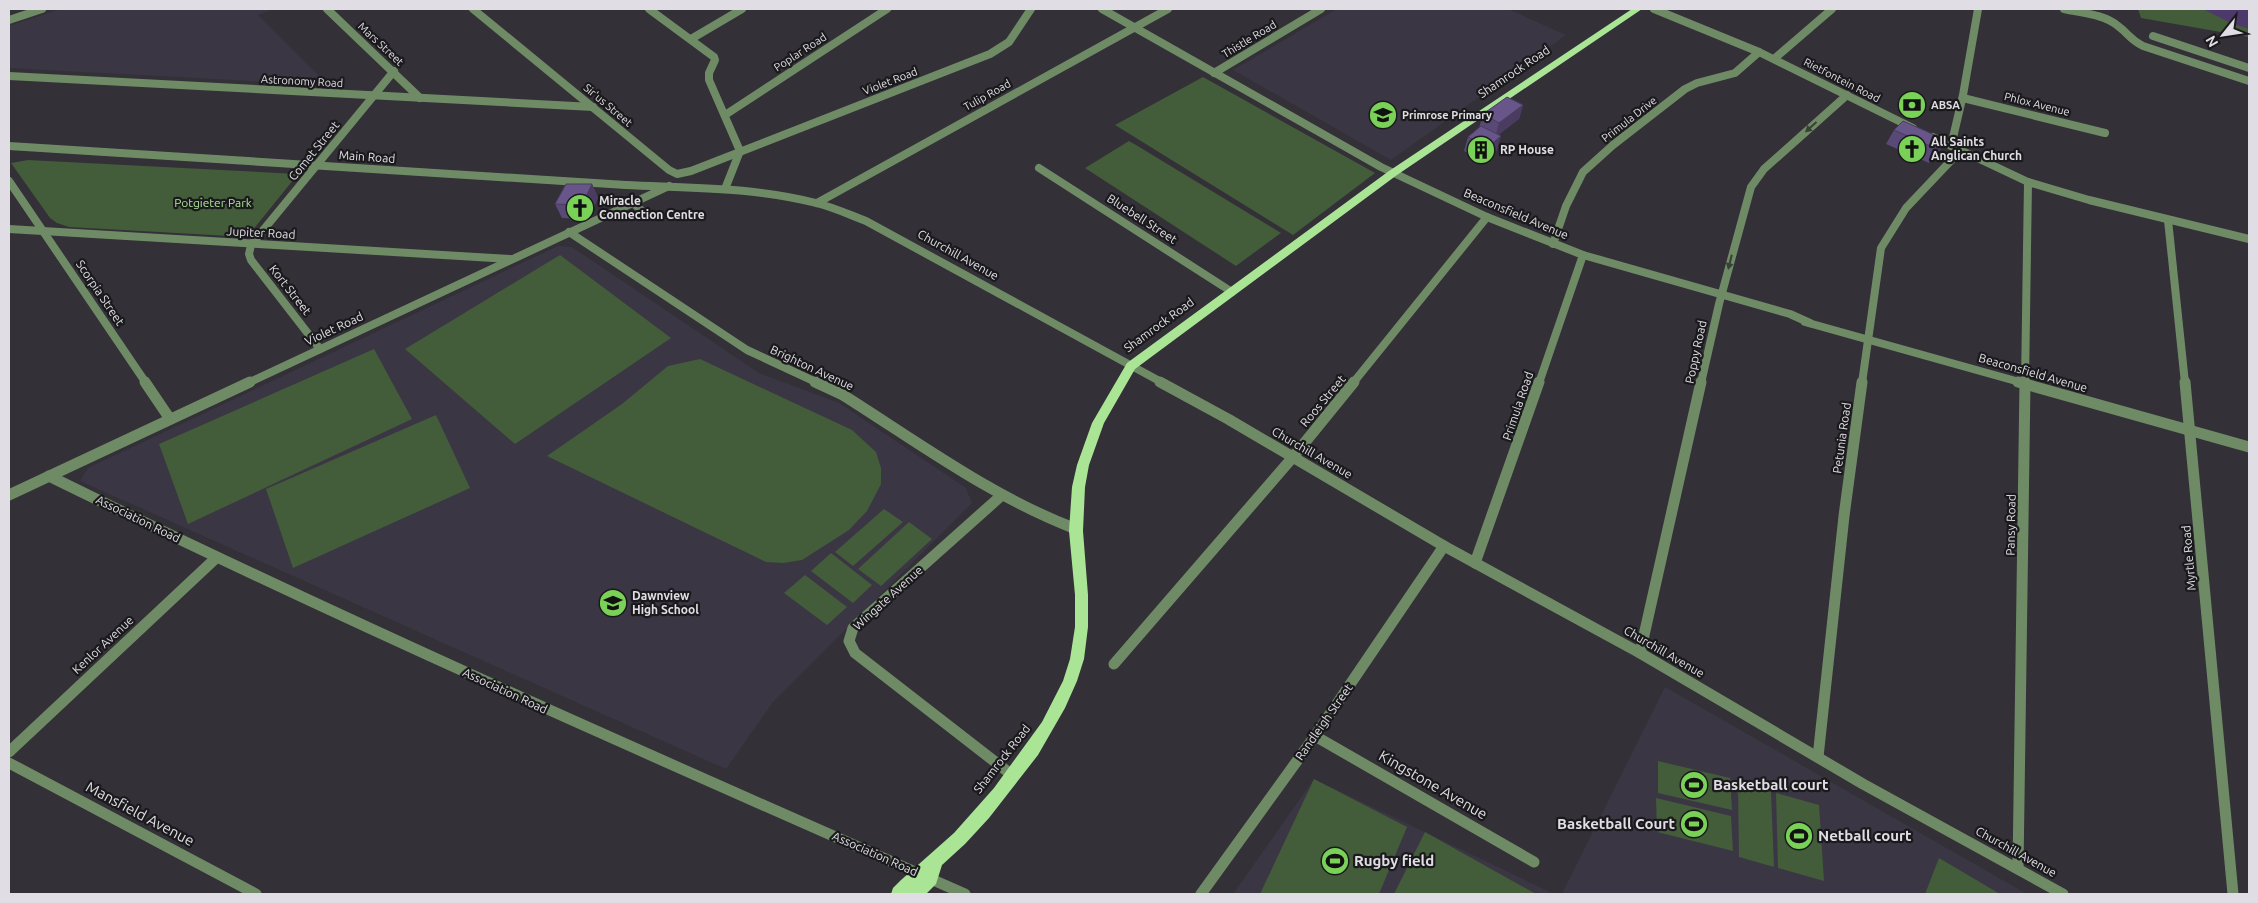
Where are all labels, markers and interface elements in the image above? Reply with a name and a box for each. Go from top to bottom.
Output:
north arrow [2198,10,2248,60]
street label: Thistle Road [1220,18,1278,60]
street label: Mars Street [356,20,407,68]
street label: Poplar Road [772,31,828,73]
text: N [2202,33,2221,50]
street label: Shamrock Road [1476,43,1552,100]
street label: Rietfontein Road [1802,56,1882,104]
street label: Violet Road [861,65,919,97]
street label: Astronomy Road [261,73,343,89]
street label: Tulip Road [961,77,1013,113]
street label: Sir'us Street [581,81,635,129]
bank icon: ABSA [1897,90,1927,120]
street label: Phlox Avenue [2003,90,2071,118]
street label: Primula Drive [1599,94,1659,144]
place label: ABSA [1931,99,1960,111]
school or university icon: Primrose Primary [1368,100,1398,130]
place label: Primrose Primary [1402,109,1492,121]
street label: Comet Street [286,118,342,183]
one-way arrow [1804,122,1817,133]
church icon: All Saints Anglican Church [1897,134,1927,164]
building icon: RP House [1466,135,1496,165]
place label: All Saints Anglican Church [1931,135,2022,162]
place label: RP House [1500,143,1554,156]
street label: Main Road [338,148,396,165]
street label: Beaconsfield Avenue [1462,186,1571,242]
street label: Bluebell Street [1105,191,1180,246]
church icon: Miracle Connection Centre [565,193,595,223]
place label: Miracle Connection Centre [599,194,705,221]
park label: Potgieter Park [174,196,252,209]
street label: Jupiter Road [226,224,296,241]
street label: Churchill Avenue [916,227,1001,282]
one-way arrow [1726,254,1734,269]
street label: Scorpia Street [74,258,127,328]
street label: Kort Street [267,262,314,317]
street label: Shamrock Road [1121,295,1196,354]
street label: Violet Road [303,309,365,348]
street label: Poppy Road [1682,319,1709,385]
street label: Brighton Avenue [768,343,856,393]
street label: Beaconsfield Avenue [1977,351,2089,394]
street label: Primula Road [1500,370,1535,442]
street label: Roos Street [1297,372,1348,429]
street label: Petunia Road [1830,402,1853,474]
street label: Churchill Avenue [1270,424,1355,481]
street label: Association Road [94,493,182,545]
street label: Pansy Road [2003,494,2018,556]
street label: Myrtle Road [2179,525,2198,591]
street label: Wingate Avenue [850,563,925,632]
school or university icon: Dawnview High School [598,588,628,618]
place label: Dawnview High School [632,589,699,616]
street label: Kenlor Avenue [70,613,136,676]
street label: Churchill Avenue [1622,623,1707,680]
street label: Association Road [461,665,550,716]
street label: Randleigh Street [1292,681,1355,762]
street label: Shamrock Road [971,722,1032,796]
street label: Kingstone Avenue [1376,747,1490,822]
sports icon: Basketball court [1679,770,1709,800]
place label: Basketball court [1713,776,1829,793]
street label: Mansfield Avenue [83,778,197,849]
sports icon: Basketball Court [1679,809,1709,839]
place label: Basketball Court [1557,815,1676,832]
sports icon: Netball court [1784,821,1814,851]
street label: Churchill Avenue [1974,824,2059,879]
place label: Netball court [1818,827,1912,844]
street label: Association Road [831,829,920,878]
sports icon: Rugby field [1320,846,1350,876]
place label: Rugby field [1354,852,1434,869]

